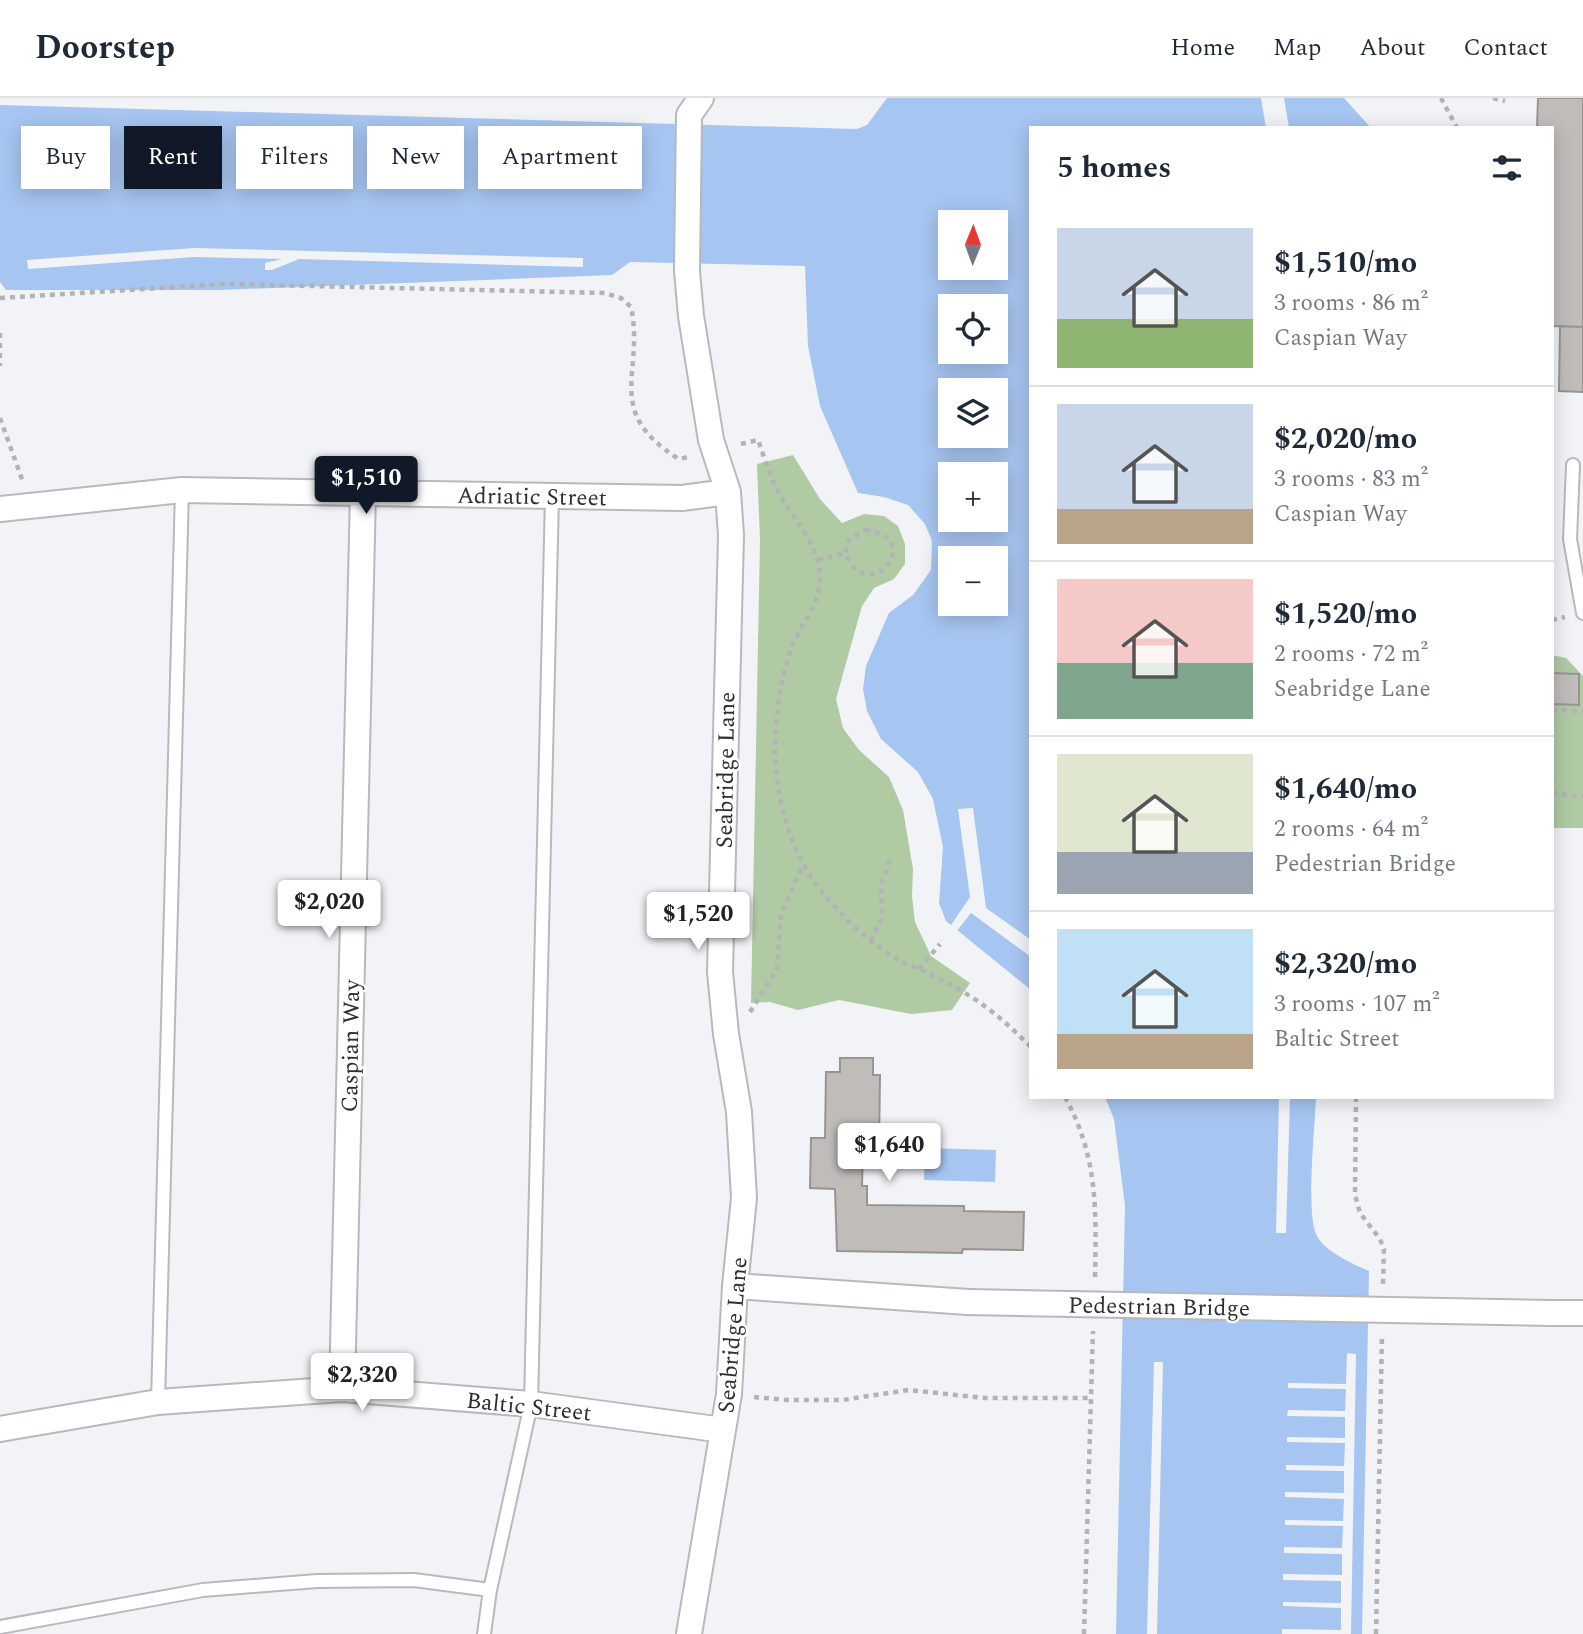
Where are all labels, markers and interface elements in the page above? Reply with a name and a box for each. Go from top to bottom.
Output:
text: Doorstep [35,23,175,73]
text: Home [1170,30,1235,66]
text: Map [1273,30,1321,66]
text: About [1359,30,1425,66]
text: Contact [1463,30,1548,66]
chip: Buy [21,126,110,189]
chip: Rent [124,126,222,189]
chip: Filters [236,126,353,189]
chip: New [367,126,464,189]
chip: Apartment [478,126,642,189]
text: 5 homes [1057,145,1171,191]
icon: filters [1488,149,1526,187]
north arrow [938,210,1008,280]
map controls [938,210,1008,616]
text: $1,510/mo [1274,240,1417,286]
icon: home [1113,256,1197,340]
text: 3 rooms · 86 m² [1274,286,1428,321]
button: locate [938,294,1008,364]
text: Caspian Way [1274,321,1407,356]
button: layers [938,378,1008,448]
text: $2,020/mo [1274,416,1417,462]
icon: home [1113,432,1197,516]
pin: $1,510 [309,456,423,516]
text: $1,510 [331,461,401,496]
button: + [938,462,1008,532]
text: 3 rooms · 83 m² [1274,462,1428,497]
street label: Adriatic Street [457,479,607,516]
text: Caspian Way [1274,497,1407,532]
button: − [938,546,1008,616]
text: $1,520/mo [1274,591,1417,637]
icon: home [1113,607,1197,691]
text: 2 rooms · 72 m² [1274,637,1428,672]
text: Seabridge Lane [1274,672,1431,707]
street label: Seabridge Lane [708,691,745,849]
text: $1,640/mo [1274,766,1417,812]
icon: home [1113,782,1197,866]
text: 2 rooms · 64 m² [1274,812,1428,847]
text: Pedestrian Bridge [1274,847,1456,882]
pin: $2,020 [272,880,386,940]
text: $2,020 [294,885,364,920]
pin: $1,520 [641,892,755,952]
text: $1,520 [663,897,733,932]
text: $2,320/mo [1274,941,1417,987]
icon: home [1113,957,1197,1041]
street label: Caspian Way [333,978,370,1113]
text: 3 rooms · 107 m² [1274,987,1440,1022]
text: Baltic Street [1274,1022,1400,1057]
pin: $1,640 [832,1124,946,1183]
text: $1,640 [854,1128,924,1163]
street label: Seabridge Lane [709,1256,758,1415]
street label: Pedestrian Bridge [1068,1288,1250,1327]
pin: $2,320 [305,1354,419,1413]
text: $2,320 [327,1358,397,1393]
street label: Baltic Street [465,1384,593,1431]

